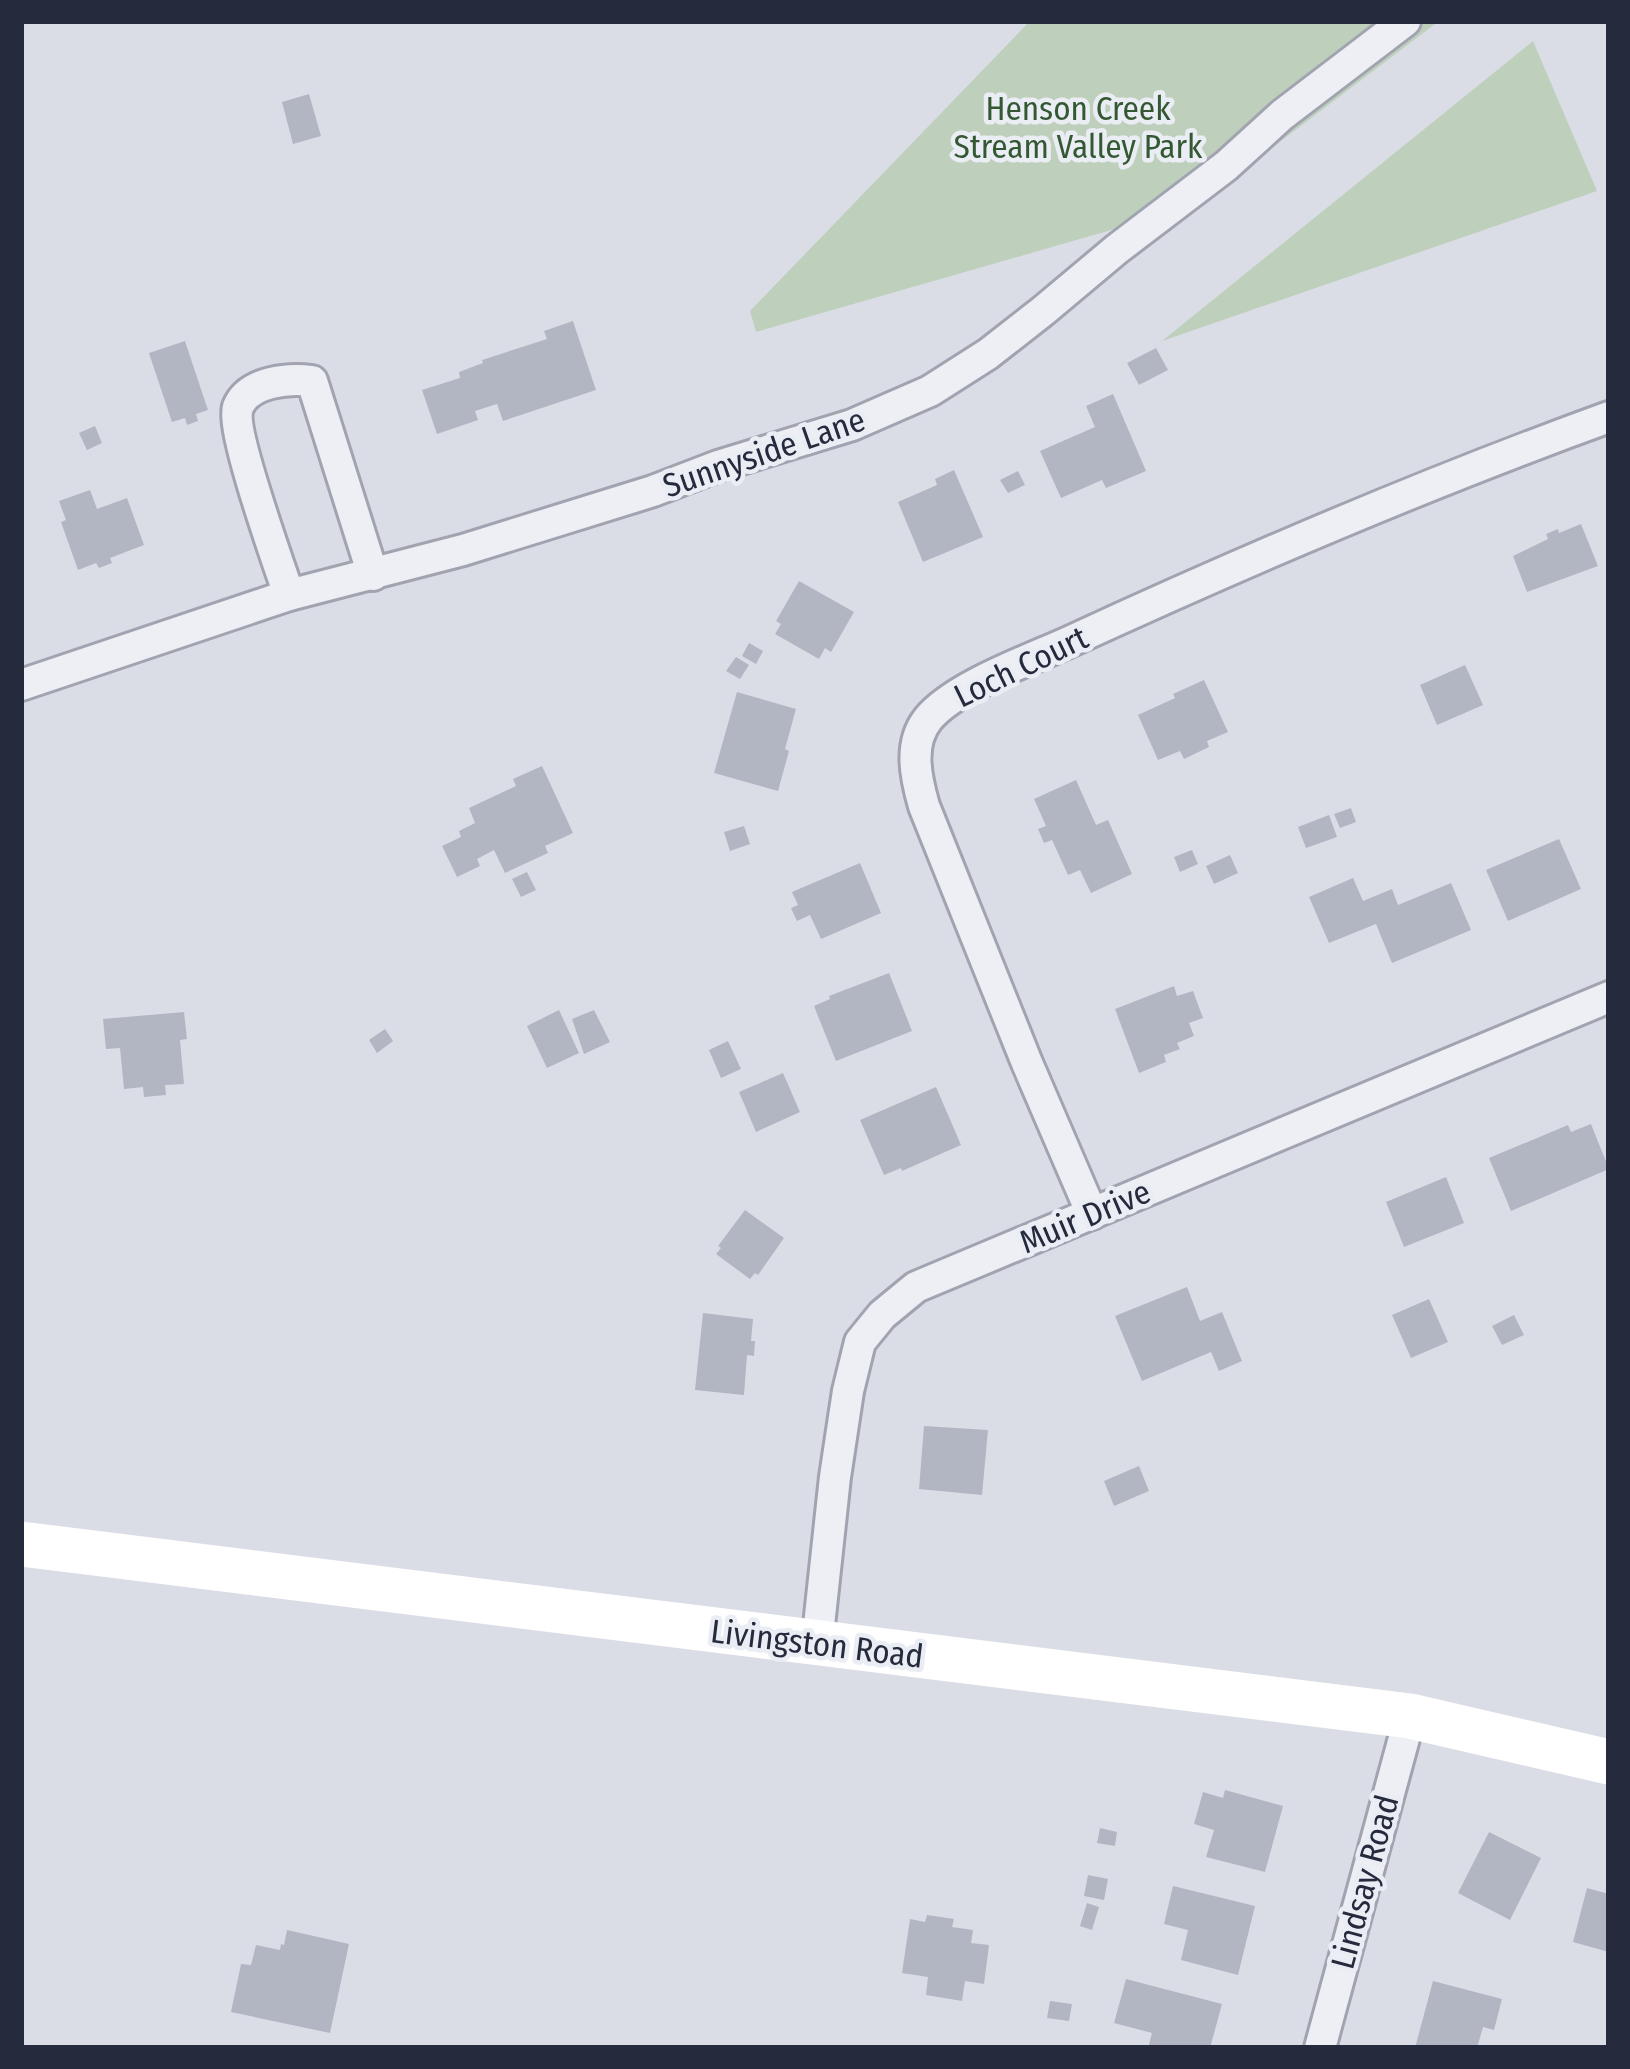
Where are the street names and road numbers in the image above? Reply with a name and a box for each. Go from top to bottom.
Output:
street label: Sunnyside Lane [658,400,870,506]
street label: Loch Court [948,617,1094,716]
street label: Muir Drive [1014,1172,1156,1262]
street label: Livingston Road [708,1611,926,1677]
street label: Lindsay Road [1323,1791,1407,1973]

